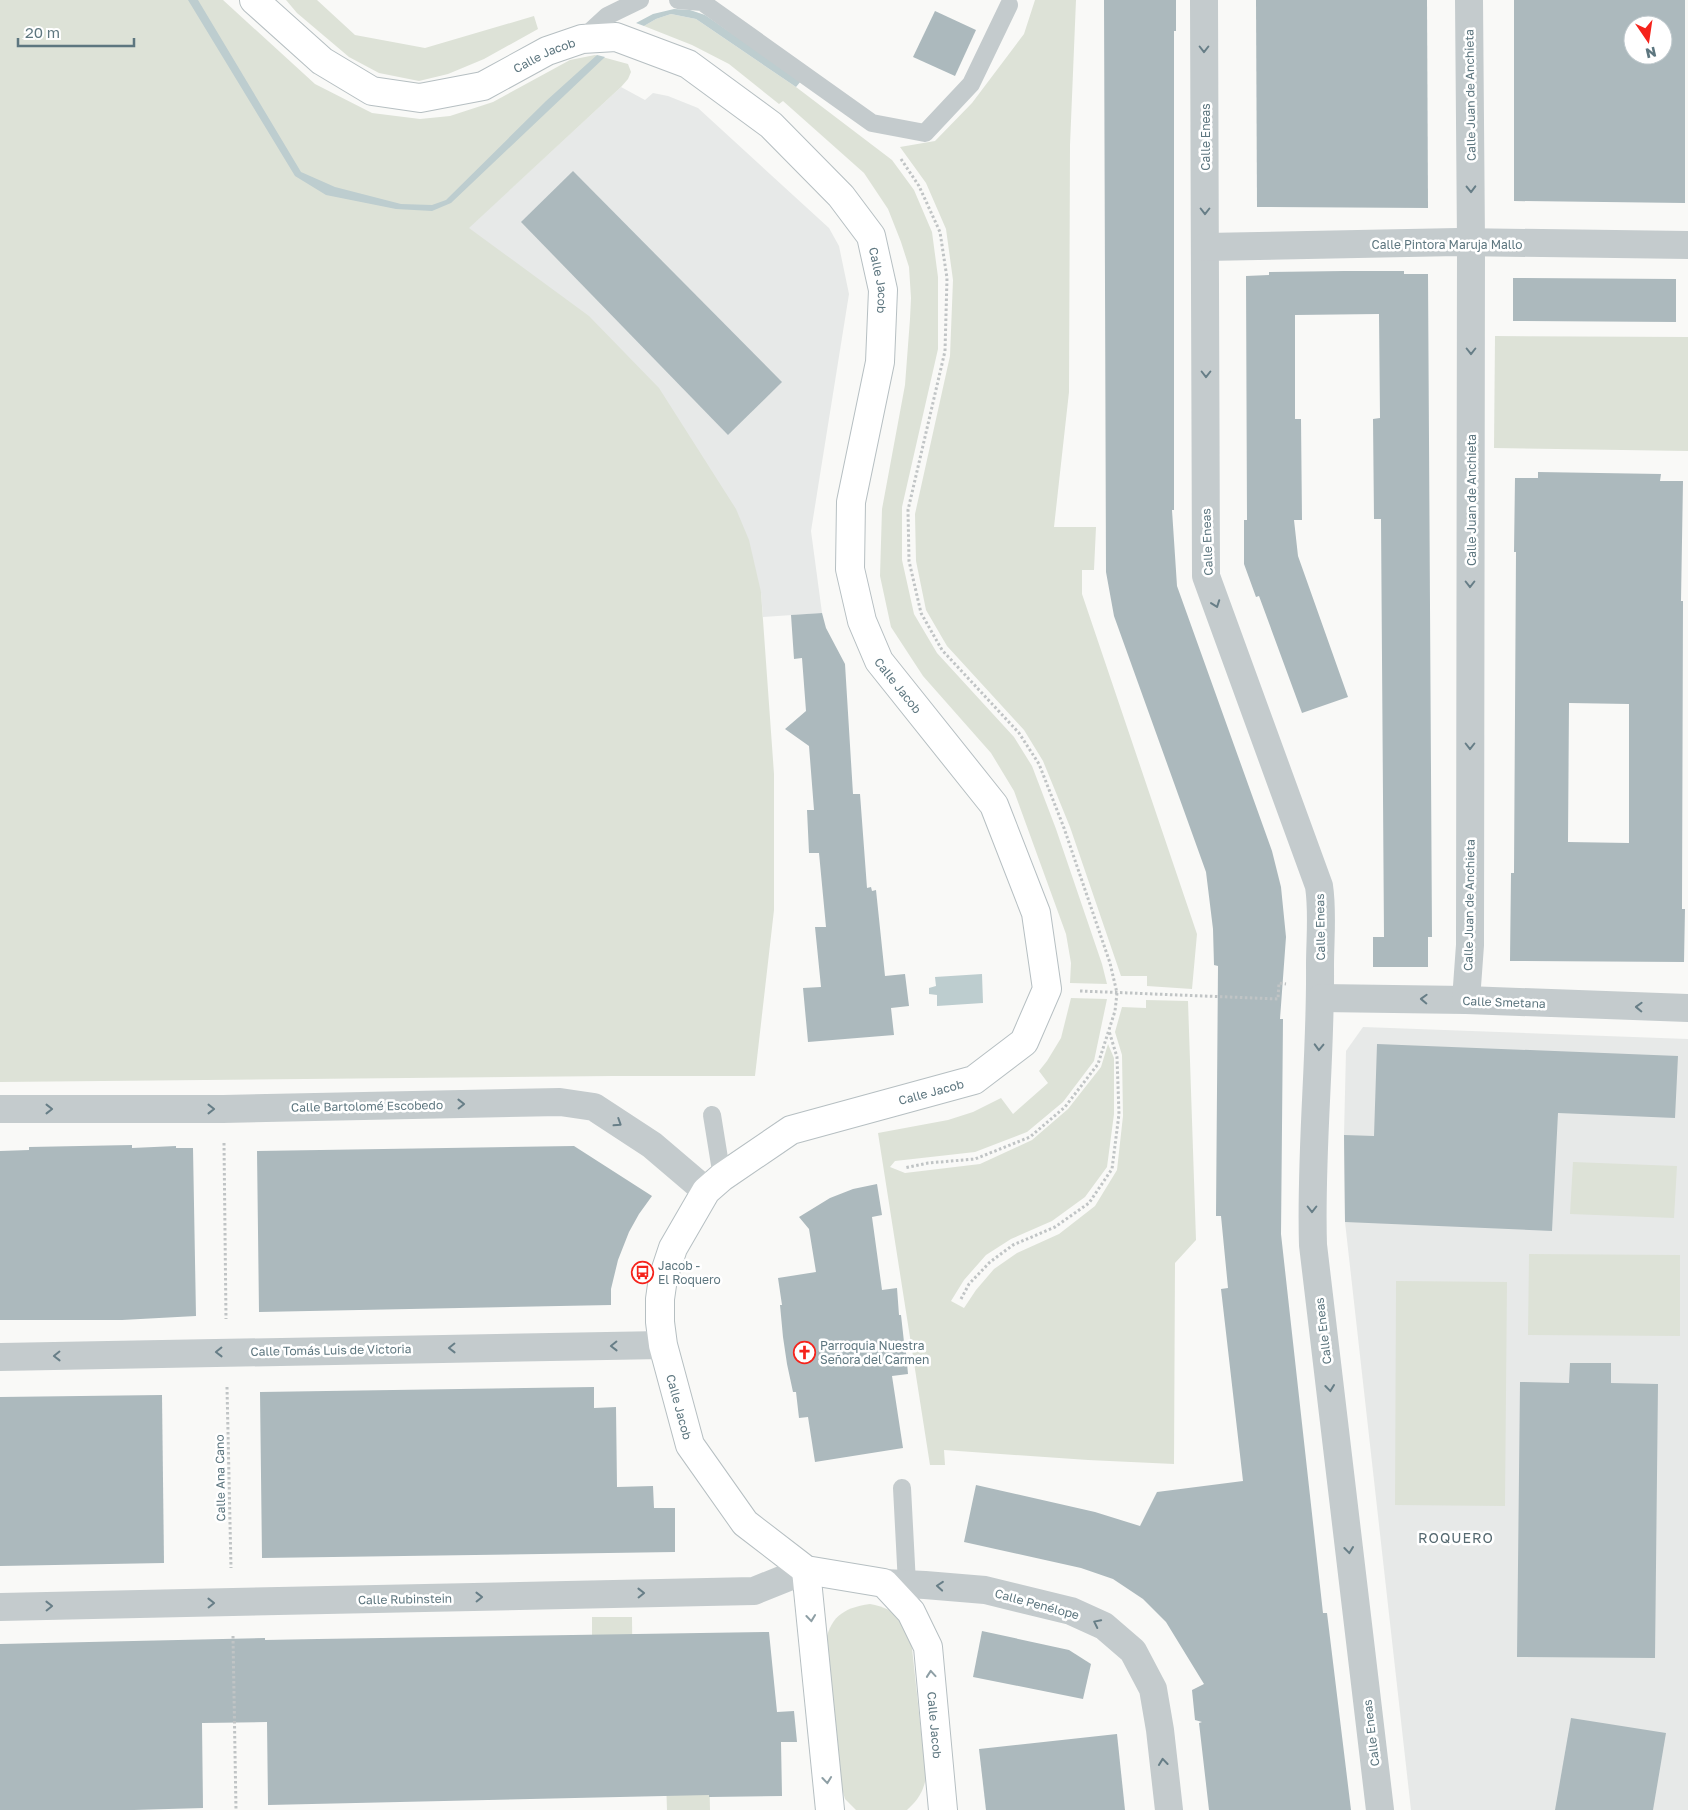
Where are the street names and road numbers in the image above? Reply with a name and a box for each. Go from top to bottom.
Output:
street label: Calle Juan de Anchieta [1461,29,1479,161]
street label: Calle Jacob [510,34,577,76]
street label: Calle Eneas [1198,103,1213,171]
street label: Calle Pintora Maruja Mallo [1371,237,1523,252]
street label: Calle Jacob [866,246,891,314]
street label: Calle Juan de Anchieta [1464,434,1479,566]
street label: Calle Eneas [1198,508,1216,576]
street label: Calle Jacob [871,654,925,716]
street label: Calle Juan de Anchieta [1460,839,1478,971]
street label: Calle Eneas [1312,893,1328,961]
street label: Calle Smetana [1462,993,1546,1011]
street label: Calle Jacob [897,1076,965,1108]
street label: Calle Bartolomé Escobedo [291,1097,443,1115]
street label: Calle Eneas [1311,1297,1335,1365]
street label: Calle Tomás Luis de Victoria [250,1341,412,1359]
street label: Calle Jacob [664,1372,696,1441]
street label: Calle Ana Cano [212,1434,228,1522]
street label: Calle Penélope [993,1586,1081,1622]
street label: Calle Rubinstein [358,1591,452,1607]
street label: Calle Jacob [925,1691,946,1759]
street label: Calle Eneas [1359,1699,1383,1767]

